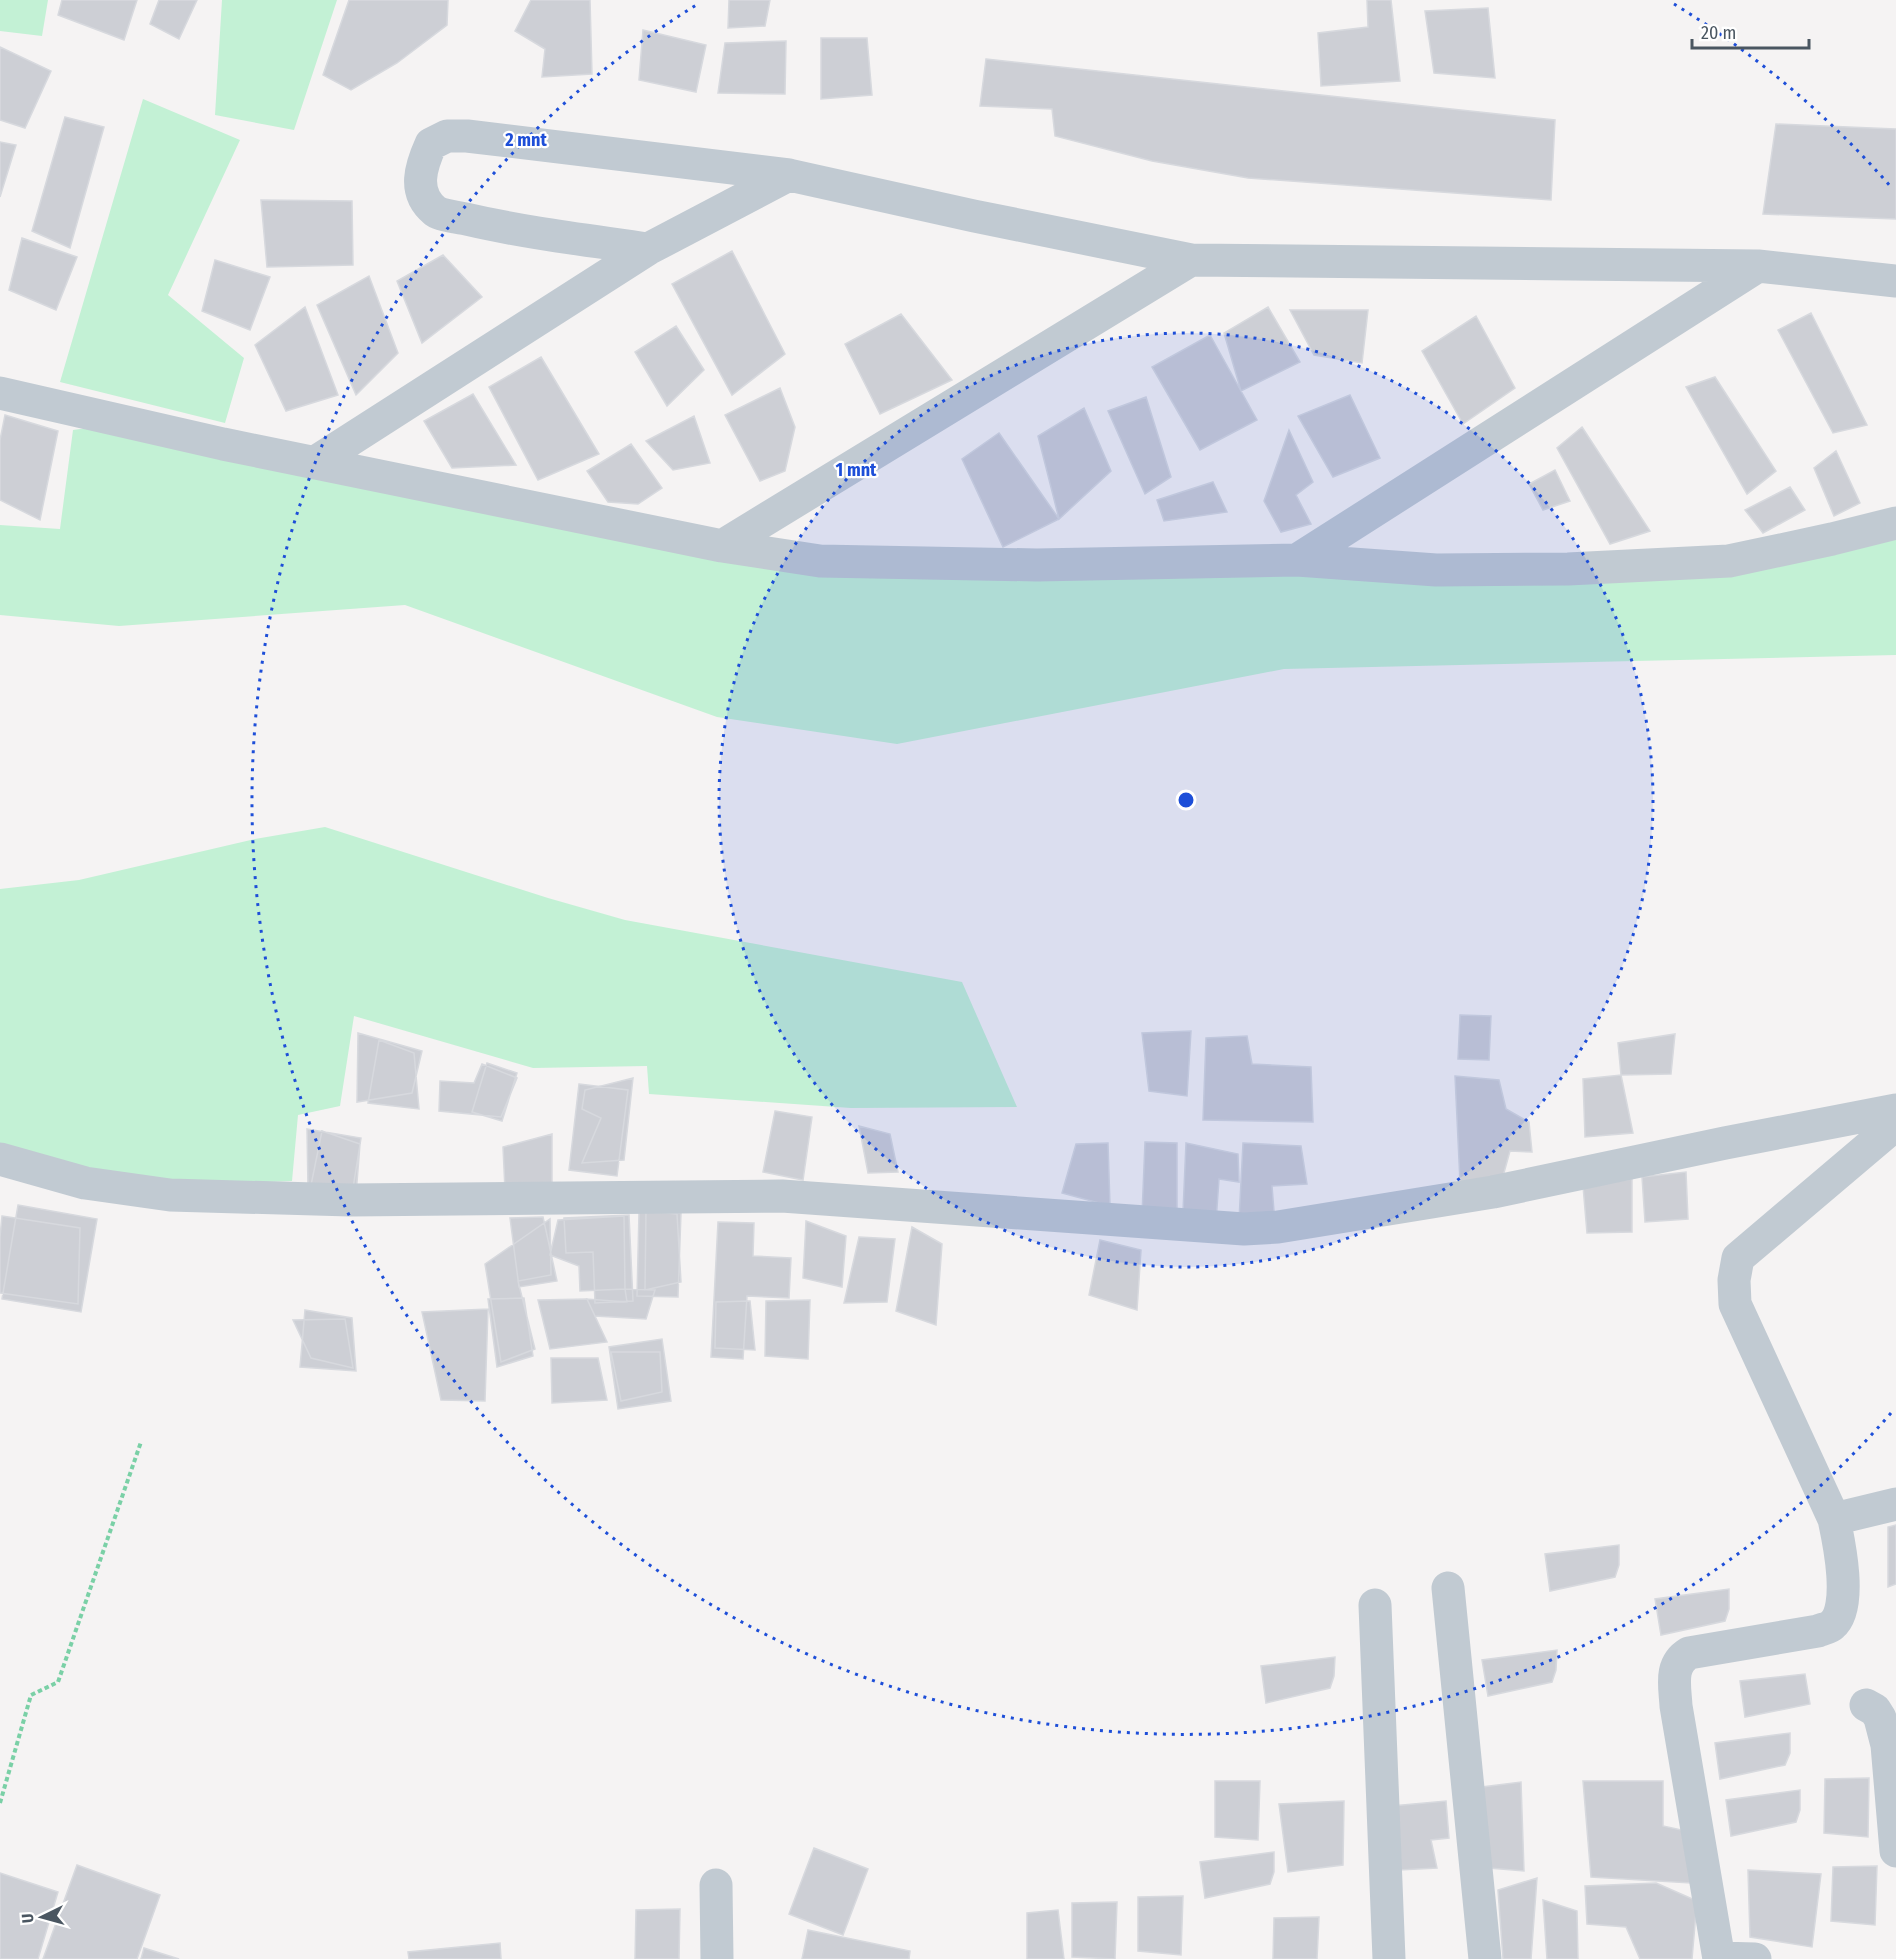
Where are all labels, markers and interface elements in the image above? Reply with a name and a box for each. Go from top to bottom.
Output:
scale bar [1692,12,1809,50]
text: 20 m [1701,22,1736,44]
text: 2 mnt [504,129,547,151]
text: 1 mnt [836,459,877,481]
centre of rings [1176,790,1196,810]
north arrow [12,1887,72,1947]
text: U [18,1913,37,1924]

